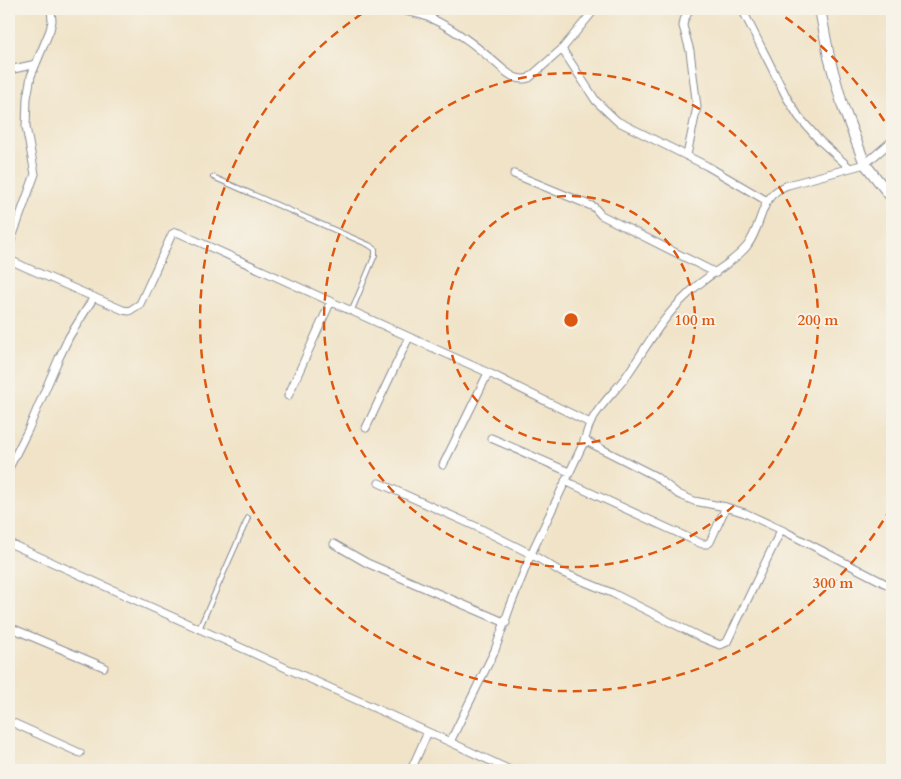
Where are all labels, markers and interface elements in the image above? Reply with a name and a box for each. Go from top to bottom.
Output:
text: 100 m [675,310,716,330]
text: 200 m [798,310,839,330]
centre of rings [562,311,580,329]
text: 300 m [813,573,854,593]

